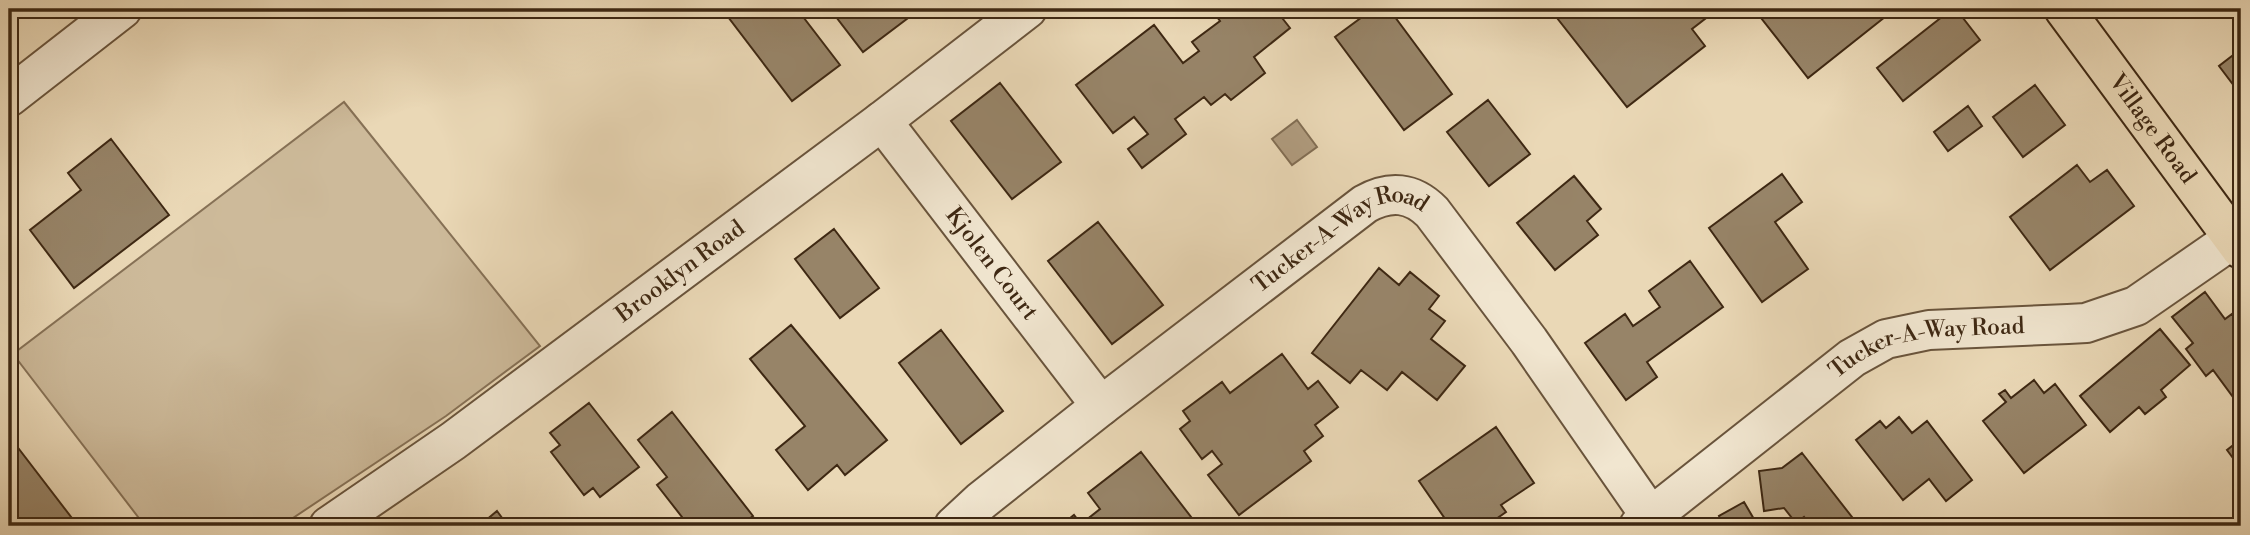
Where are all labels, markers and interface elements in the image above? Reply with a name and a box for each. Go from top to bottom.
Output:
street label: Village Road [2102,68,2202,189]
street label: Tucker-A-Way Road [1247,181,1434,299]
street label: Kjolen Court [939,202,1044,326]
street label: Brooklyn Road [610,214,750,329]
street label: Tucker-A-Way Road [1824,312,2025,385]

